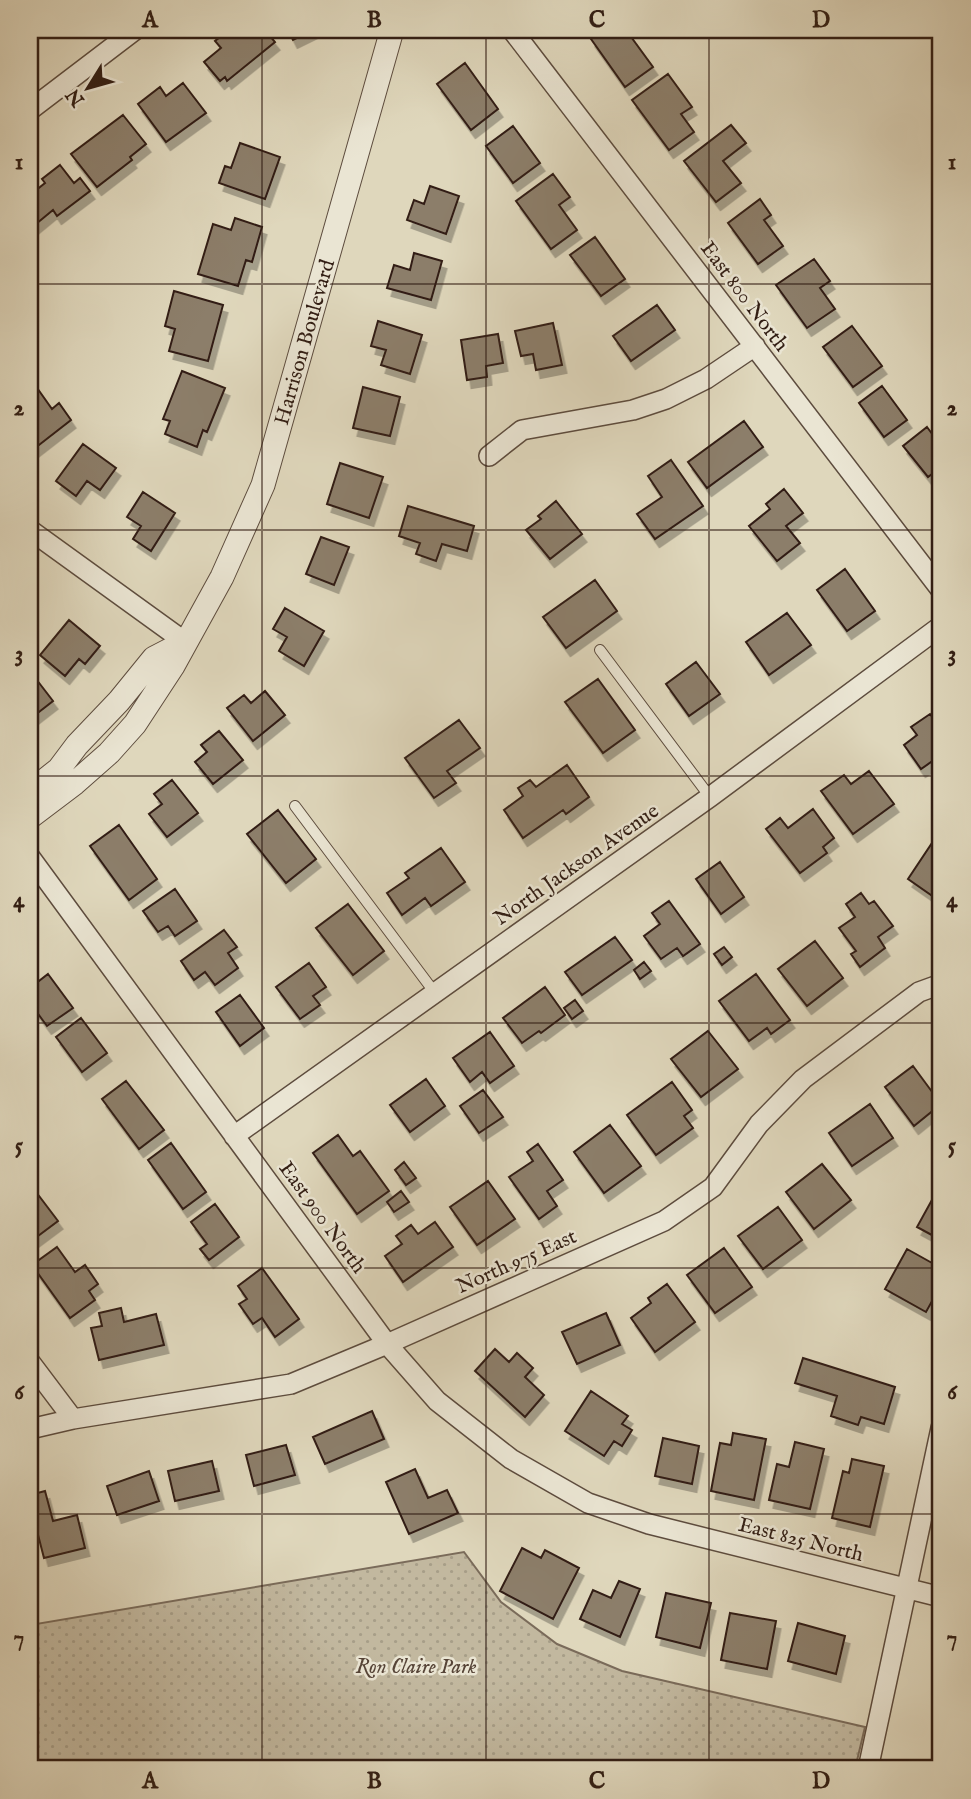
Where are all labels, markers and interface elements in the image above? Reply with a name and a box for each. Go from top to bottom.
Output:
text: A [141,6,159,35]
text: B [366,6,382,35]
text: C [589,6,606,35]
text: D [812,6,830,35]
north arrow [52,52,122,122]
text: N [61,83,91,112]
text: 1 [15,148,23,177]
text: 1 [948,148,956,177]
street label: East 800 North [694,236,794,357]
street label: Harrison Boulevard [269,256,342,428]
text: 2 [14,394,25,423]
text: 2 [947,394,958,423]
text: 3 [15,640,23,669]
text: 3 [948,640,956,669]
street label: North Jackson Avenue [489,798,665,932]
text: 4 [13,886,25,915]
text: 4 [946,886,958,915]
text: 5 [15,1132,24,1161]
text: 5 [948,1132,957,1161]
street label: East 900 North [272,1157,372,1279]
street label: North 975 East [452,1224,581,1301]
text: 6 [14,1378,25,1407]
text: 6 [947,1378,958,1407]
street label: East 825 North [735,1512,866,1569]
text: 7 [14,1624,24,1653]
text: 7 [947,1624,957,1653]
park label: Ron Claire Park [356,1654,477,1681]
text: A [141,1767,159,1796]
text: B [366,1767,382,1796]
text: C [589,1767,606,1796]
text: D [812,1767,830,1796]

